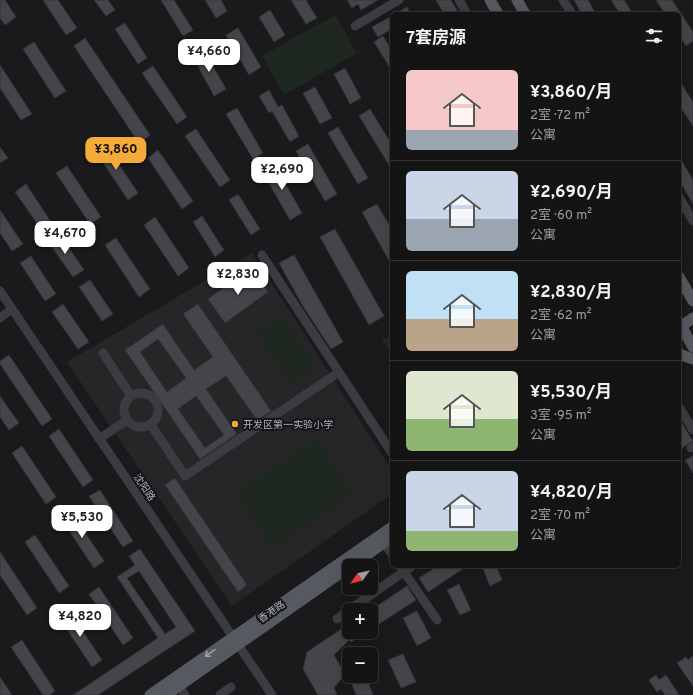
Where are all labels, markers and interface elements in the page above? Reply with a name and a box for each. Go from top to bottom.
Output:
icon: filters [643,25,665,47]
text: 7套房源 [406,28,466,50]
pin: ¥4,660 [176,39,242,73]
text: ¥4,660 [187,44,231,60]
text: ¥3,860/月 [530,82,613,104]
icon: home [438,86,486,134]
text: 2室 · 72 m² [530,108,590,124]
text: 公寓 [530,128,556,144]
pin: ¥3,860 [83,137,149,171]
text: ¥3,860 [94,142,138,158]
pin: ¥2,690 [249,157,315,191]
text: ¥2,690 [260,162,304,178]
text: ¥2,690/月 [530,182,613,204]
icon: home [438,187,486,235]
text: 2室 · 60 m² [530,208,592,224]
pin: ¥4,670 [32,221,98,255]
text: ¥4,670 [44,226,87,242]
text: 公寓 [530,228,556,244]
pin: ¥2,830 [205,262,271,296]
text: ¥2,830 [216,267,260,283]
text: ¥2,830/月 [530,282,613,304]
icon: home [438,287,486,335]
text: 2室 · 62 m² [530,308,592,324]
text: 公寓 [530,328,556,344]
text: ¥5,530/月 [530,382,612,404]
icon: home [438,387,486,435]
text: 3室 · 95 m² [530,408,592,424]
marker: 开发区第一实验小学 [230,419,240,429]
place label: 开发区第一实验小学 [243,419,333,432]
text: 公寓 [530,428,556,444]
street label: 沈阳路 [130,472,158,504]
text: ¥4,820/月 [530,482,613,504]
icon: home [438,487,486,535]
pin: ¥5,530 [49,505,115,539]
text: 2室 · 70 m² [530,508,590,524]
text: ¥5,530 [60,510,104,526]
text: 公寓 [530,528,556,544]
north arrow [342,559,378,595]
map controls [342,559,378,683]
street label: 香港路 [256,598,288,626]
button: + [342,603,378,639]
pin: ¥4,820 [47,604,113,638]
text: ¥4,820 [58,609,102,625]
button: − [342,647,378,683]
one-way arrow [205,649,216,657]

